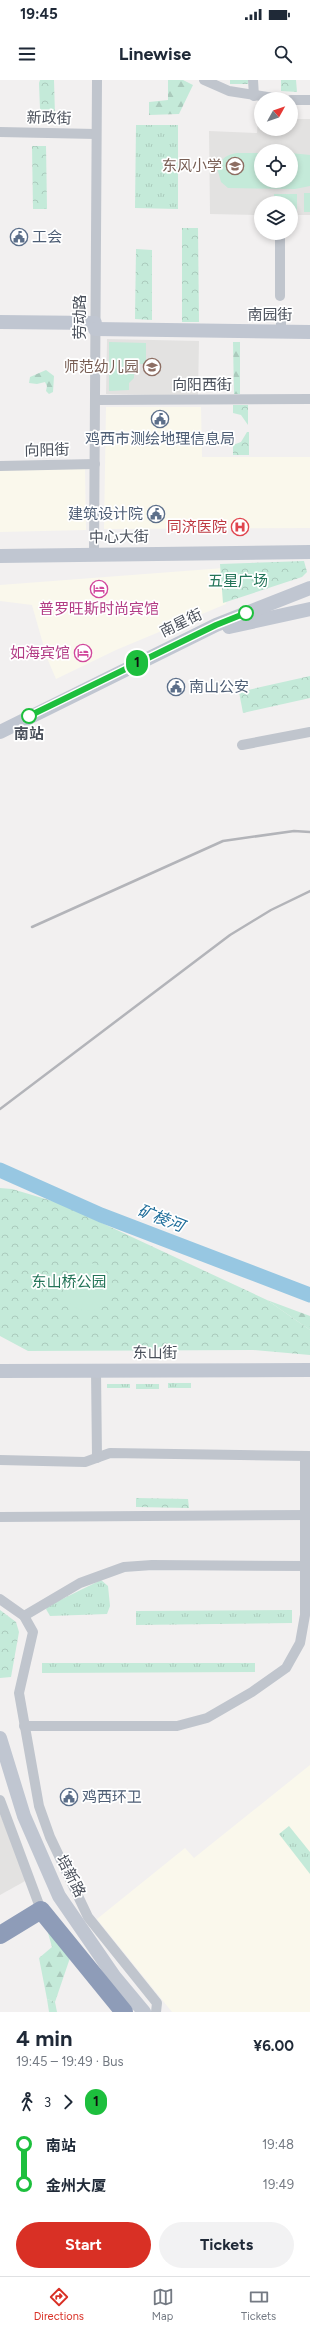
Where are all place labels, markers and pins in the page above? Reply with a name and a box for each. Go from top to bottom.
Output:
school or university icon: 东风小学 [225,156,245,176]
place label: 东风小学 [162,157,222,175]
public building icon: 工会 [9,227,29,247]
place label: 工会 [32,228,62,246]
school or university icon: 师范幼儿园 [142,357,162,377]
place label: 师范幼儿园 [64,358,139,376]
public building icon: 鸡西市测绘地理信息局 [150,409,170,429]
place label: 鸡西市测绘地理信息局 [85,430,235,448]
public building icon: 建筑设计院 [146,504,166,524]
place label: 建筑设计院 [68,505,143,523]
hospital icon: 同济医院 [230,517,250,537]
place label: 同济医院 [167,518,227,536]
hotel icon: 普罗旺斯时尚宾馆 [89,579,109,599]
place label: 普罗旺斯时尚宾馆 [39,600,159,618]
unlabelled marker [238,605,254,621]
hotel icon: 如海宾馆 [73,643,93,663]
place label: 如海宾馆 [10,644,70,662]
public building icon: 南山公安 [166,677,186,697]
place label: 南山公安 [189,678,249,696]
marker: 南站 [21,708,37,724]
place label: 南站 [14,725,44,743]
public building icon: 鸡西环卫 [59,1787,79,1807]
place label: 鸡西环卫 [82,1788,142,1806]

